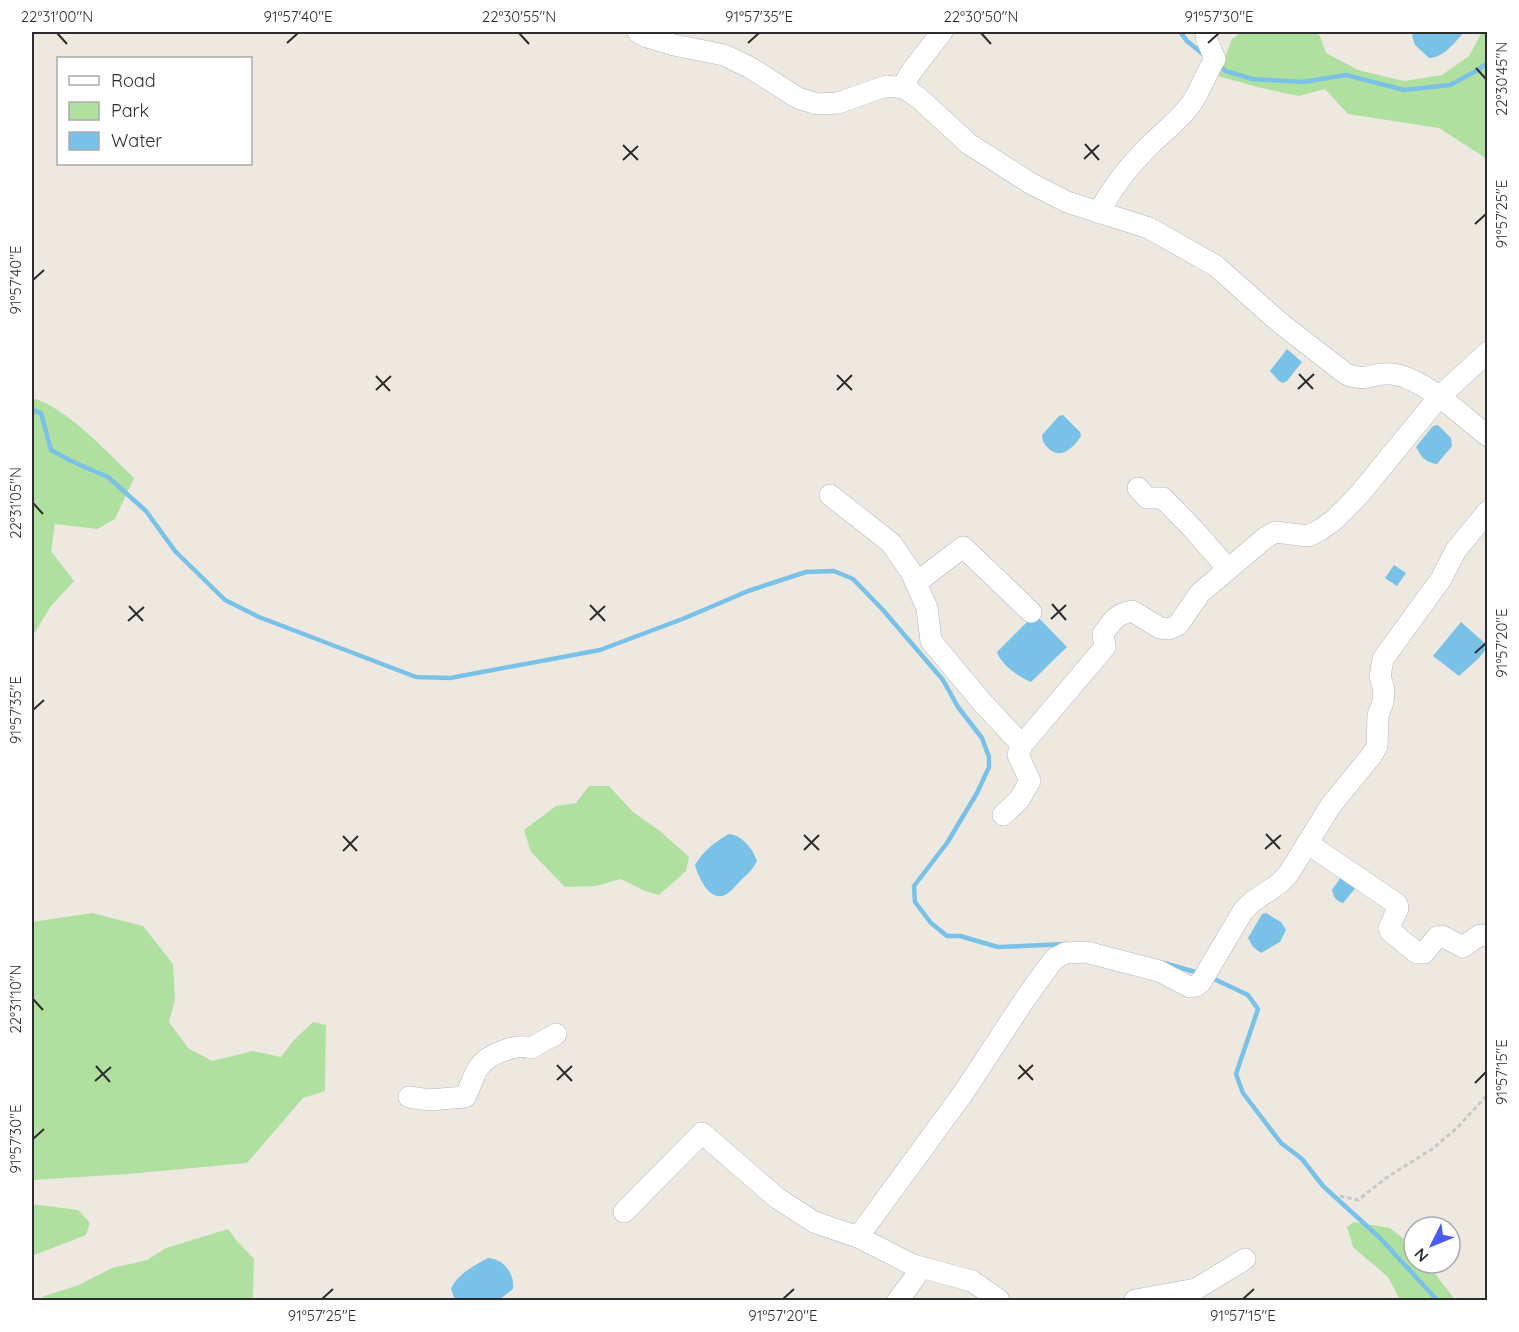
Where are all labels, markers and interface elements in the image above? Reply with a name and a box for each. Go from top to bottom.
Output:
text: 22°31'00"N [21,7,93,26]
text: 91°57'40"E [264,7,332,26]
text: 22°30'55"N [482,7,556,26]
text: 91°57'35"E [725,7,793,26]
text: 22°30'50"N [943,7,1019,26]
text: 91°57'30"E [1185,7,1253,26]
text: 22°30'45"N [1492,42,1511,116]
legend [57,57,252,165]
text: Road [111,69,156,92]
text: Park [111,99,149,122]
text: Water [111,129,162,152]
text: 91°57'25"E [1492,180,1511,248]
text: 91°57'40"E [6,246,25,314]
text: 22°31'05"N [6,467,25,539]
text: 91°57'20"E [1492,608,1511,678]
text: 91°57'35"E [6,676,25,744]
text: 22°31'10"N [6,964,25,1034]
text: 91°57'15"E [1492,1039,1511,1105]
text: 91°57'30"E [6,1105,25,1173]
north arrow [1402,1215,1462,1275]
text: N [1410,1244,1432,1266]
text: 91°57'25"E [288,1306,356,1325]
text: 91°57'20"E [748,1306,818,1325]
text: 91°57'15"E [1210,1306,1276,1325]

